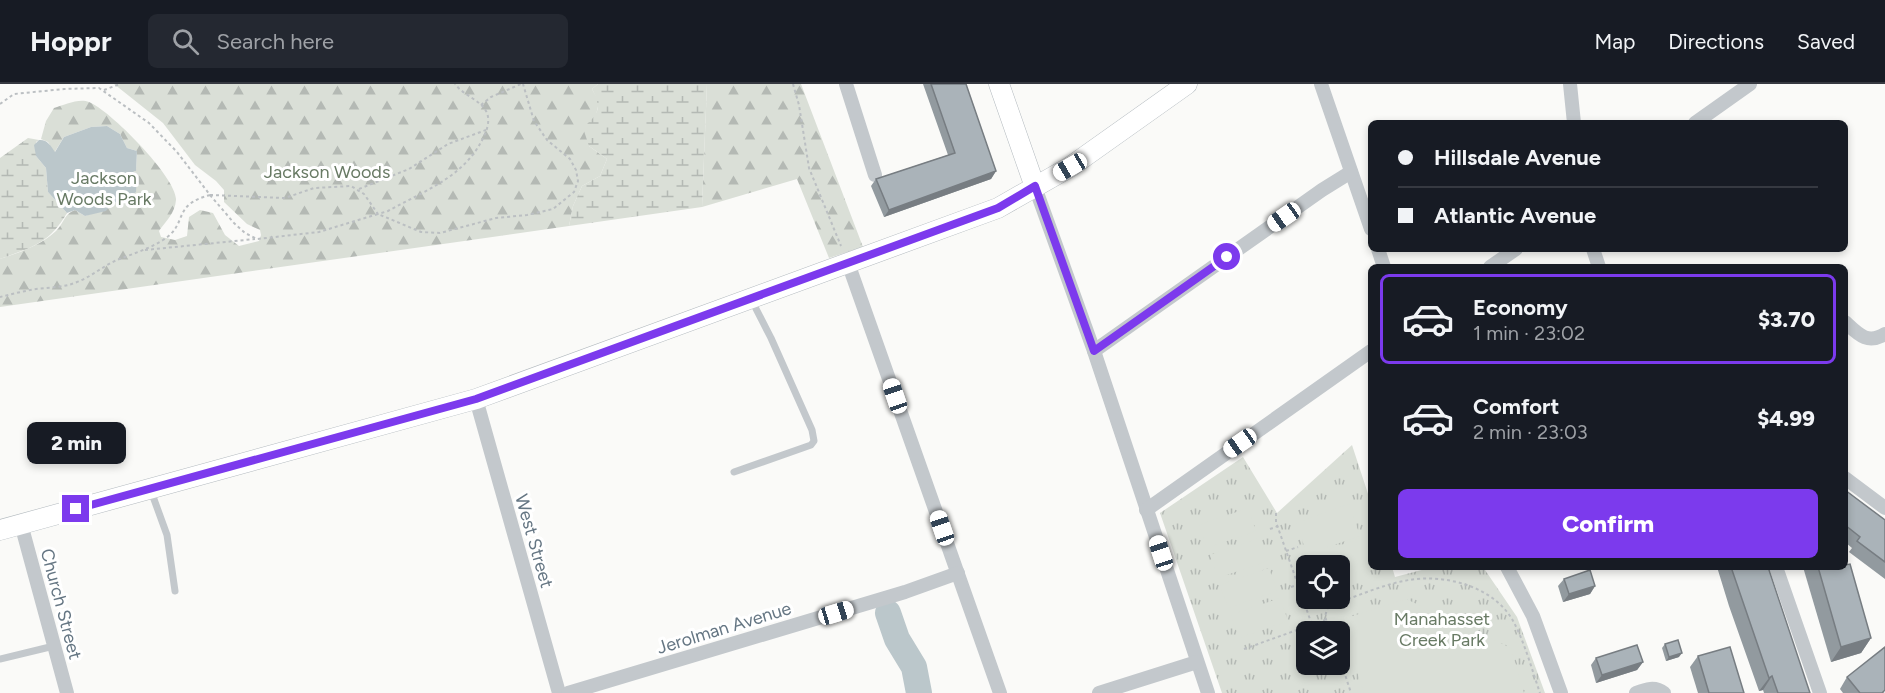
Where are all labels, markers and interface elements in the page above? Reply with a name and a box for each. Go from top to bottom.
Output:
search box [148,14,568,68]
text: Hoppr [30,24,112,58]
icon: search [169,25,202,58]
text: Search here [217,28,334,55]
text: Map [1594,29,1635,54]
text: Directions [1668,29,1764,54]
text: Saved [1797,29,1855,54]
text: Hillsdale Avenue [1434,144,1601,171]
car [1050,150,1090,184]
park label: Jackson Woods [264,161,390,183]
park label: Jackson Woods Park [56,167,152,210]
car [1264,199,1304,235]
text: Atlantic Avenue [1434,202,1596,229]
route start [1213,243,1240,270]
icon: car [1401,292,1455,346]
text: Economy [1473,294,1568,321]
text: $3.70 [1758,306,1815,333]
text: 1 min · 23:02 [1473,321,1585,345]
car [881,376,909,416]
icon: car [1401,391,1455,445]
text: Comfort [1473,393,1559,420]
text: $4.99 [1757,405,1815,432]
text: 2 min · 23:03 [1473,420,1588,444]
callout: 2 min [26,422,125,464]
car [1220,425,1260,461]
text: 2 min [51,431,102,455]
button: Confirm [1398,489,1818,558]
street label: West Street [510,492,558,591]
route end [62,495,89,522]
car [928,508,956,548]
car [1147,533,1175,573]
street label: Church Street [36,546,86,662]
map controls [1296,555,1350,675]
button: locate [1296,555,1350,609]
street label: Jerolman Avenue [654,597,794,659]
car [816,599,856,627]
park label: Manahasset Creek Park [1394,608,1490,651]
button: layers [1296,621,1350,675]

